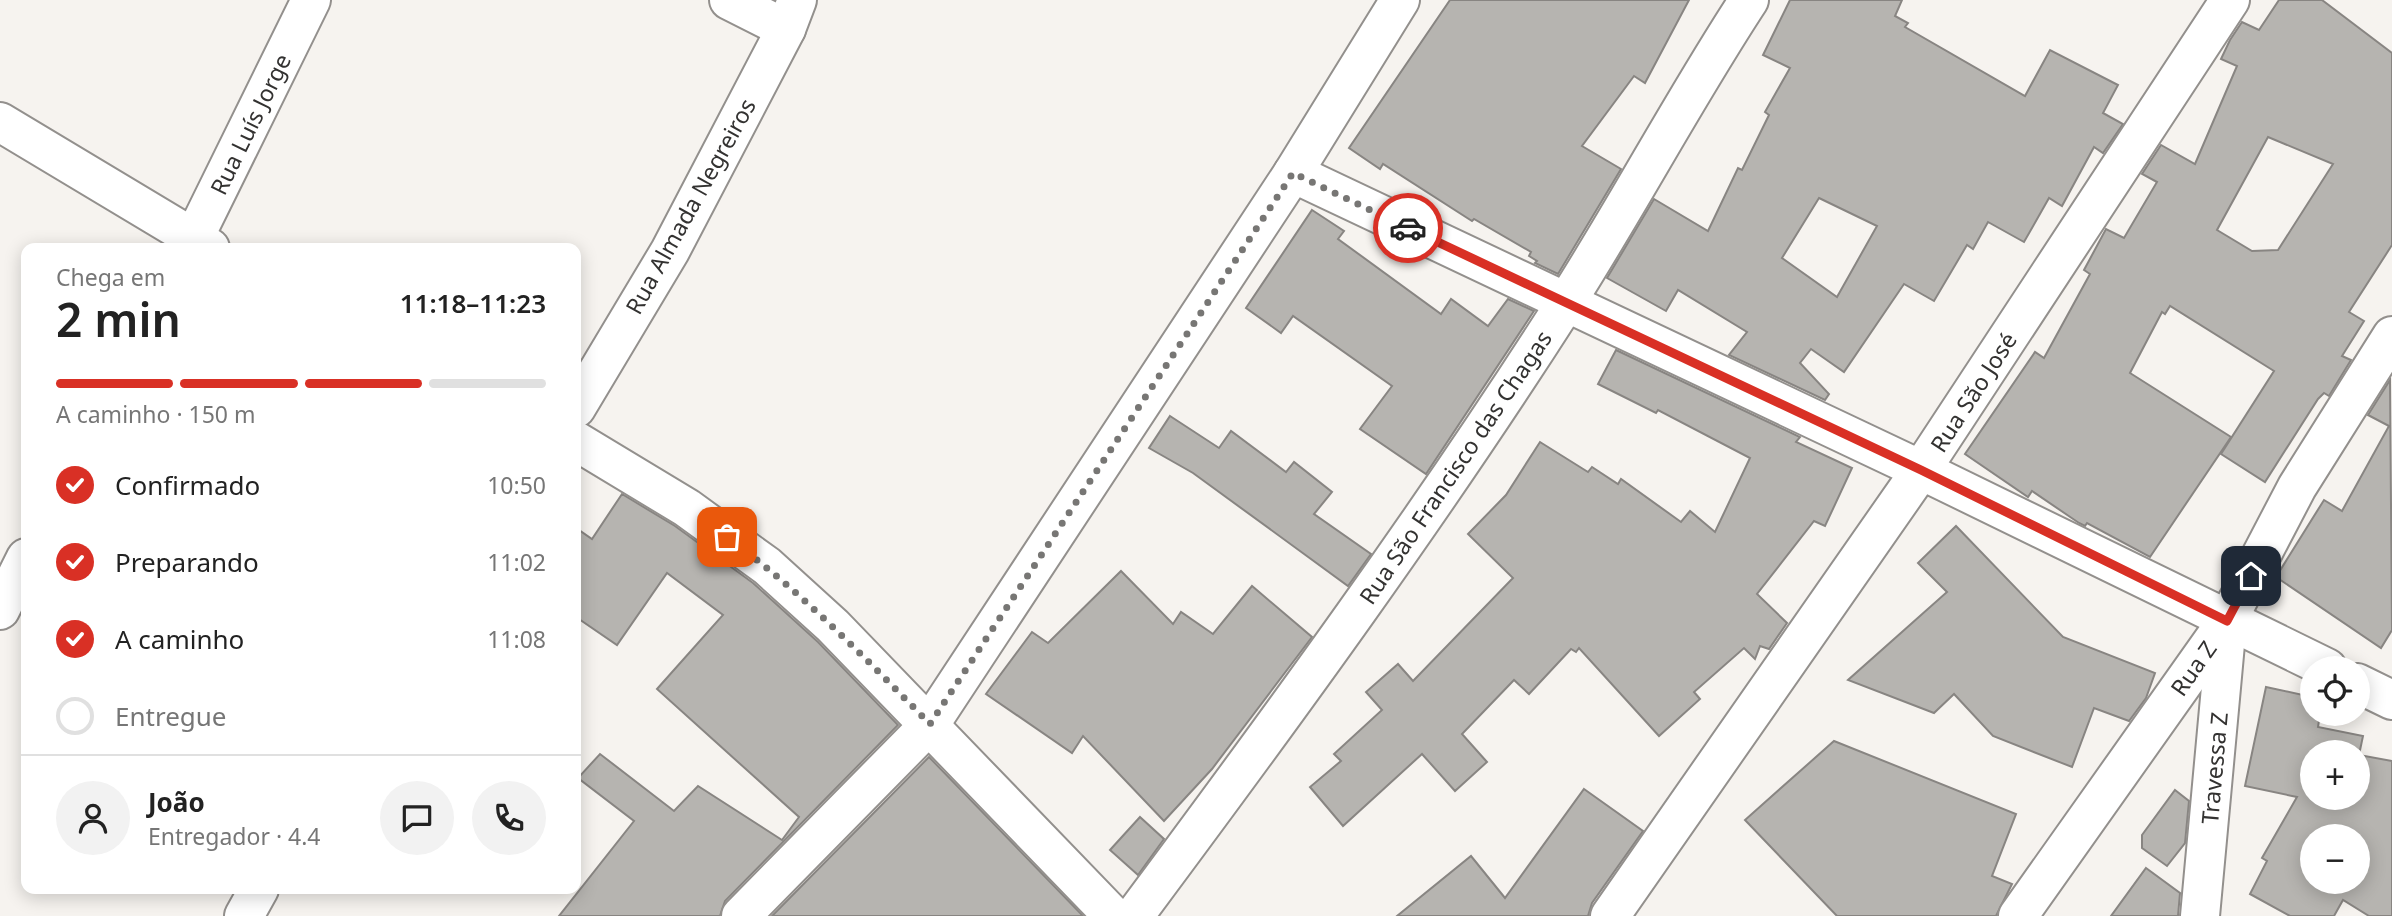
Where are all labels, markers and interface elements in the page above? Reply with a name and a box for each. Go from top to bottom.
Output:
street label: Rua Luís Jorge [202,48,298,200]
street label: Rua Almada Negreiros [617,92,763,320]
courier [1373,193,1443,263]
icon: car [1389,209,1427,247]
text: Chega em [56,261,165,293]
text: 11:18–11:23 [400,285,546,321]
text: 2 min [56,288,181,350]
street label: Rua São Francisco das Chagas [1351,324,1559,610]
street label: Rua São José [1922,326,2024,458]
text: A caminho · 150 m [56,398,255,430]
icon: check [56,466,94,504]
text: Confirmado [115,467,260,503]
text: 10:50 [487,469,546,501]
pin [697,507,757,567]
icon: bag [708,518,746,556]
icon: check [56,543,94,581]
text: Preparando [115,544,259,580]
text: 11:02 [487,546,546,578]
pin [2221,546,2281,606]
icon: home [2232,557,2270,595]
icon: check [56,620,94,658]
text: A caminho [115,621,244,657]
text: 11:08 [487,623,546,655]
street label: Rua Z [2163,634,2223,702]
map controls [2300,656,2370,894]
button: locate [2300,656,2370,726]
text: Entregue [115,698,227,734]
street label: Travessa Z [2193,711,2235,825]
button: + [2300,740,2370,810]
button: person [56,781,130,855]
button: chat [380,781,454,855]
button: phone [472,781,546,855]
text: João [148,784,205,820]
text: Entregador · 4.4 [148,820,321,852]
button: − [2300,824,2370,894]

